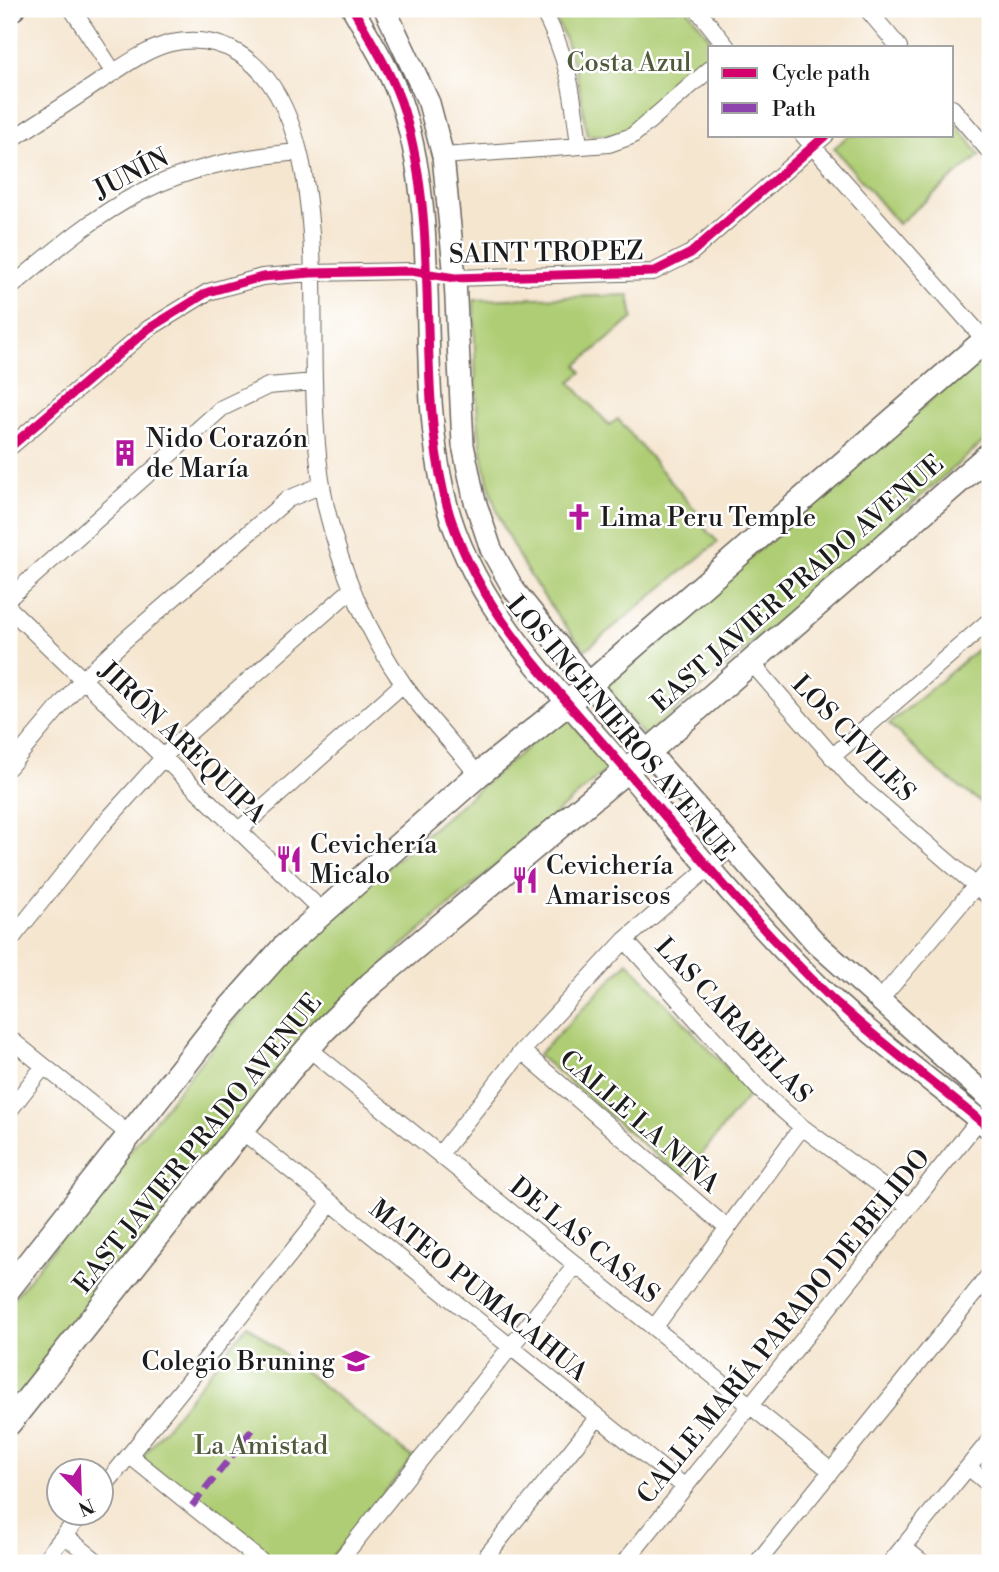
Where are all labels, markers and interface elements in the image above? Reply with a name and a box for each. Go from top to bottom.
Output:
legend [708,46,954,136]
park label: Costa Azul [566,47,692,79]
text: Cycle path [772,61,871,87]
text: Path [772,97,817,123]
street label: JUNÍN [87,139,175,207]
street label: SAINT TROPEZ [449,235,643,271]
place label: Nido Corazón de María [146,423,308,485]
building icon: Nido Corazón de María [110,438,140,468]
street label: EAST JAVIER PRADO AVENUE [645,448,950,719]
church icon: Lima Peru Temple [564,502,594,532]
place label: Lima Peru Temple [600,502,816,534]
street label: LOS INGENIEROS AVENUE [500,589,741,868]
street label: JIRÓN AREQUIPA [91,653,275,831]
street label: LOS CIVILES [785,669,922,809]
place label: Cevichería Micalo [310,829,438,891]
restaurant icon: Cevichería Micalo [274,844,304,874]
place label: Cevichería Amariscos [545,850,674,912]
restaurant icon: Cevichería Amariscos [510,865,540,895]
street label: LAS CARABELAS [648,931,818,1110]
street label: EAST JAVIER PRADO AVENUE [67,987,329,1300]
street label: CALLE LA NIÑA [553,1043,728,1201]
street label: CALLE MARÍA PARADO DE BELIDO [629,1141,937,1511]
street label: DE LAS CASAS [503,1171,666,1311]
street label: MATEO PUMACAHUA [363,1193,595,1389]
place label: Colegio Bruning [142,1346,336,1378]
school or university icon: Colegio Bruning [341,1346,371,1376]
park label: La Amistad [194,1430,328,1462]
north arrow [46,1456,116,1526]
text: N [75,1493,98,1521]

